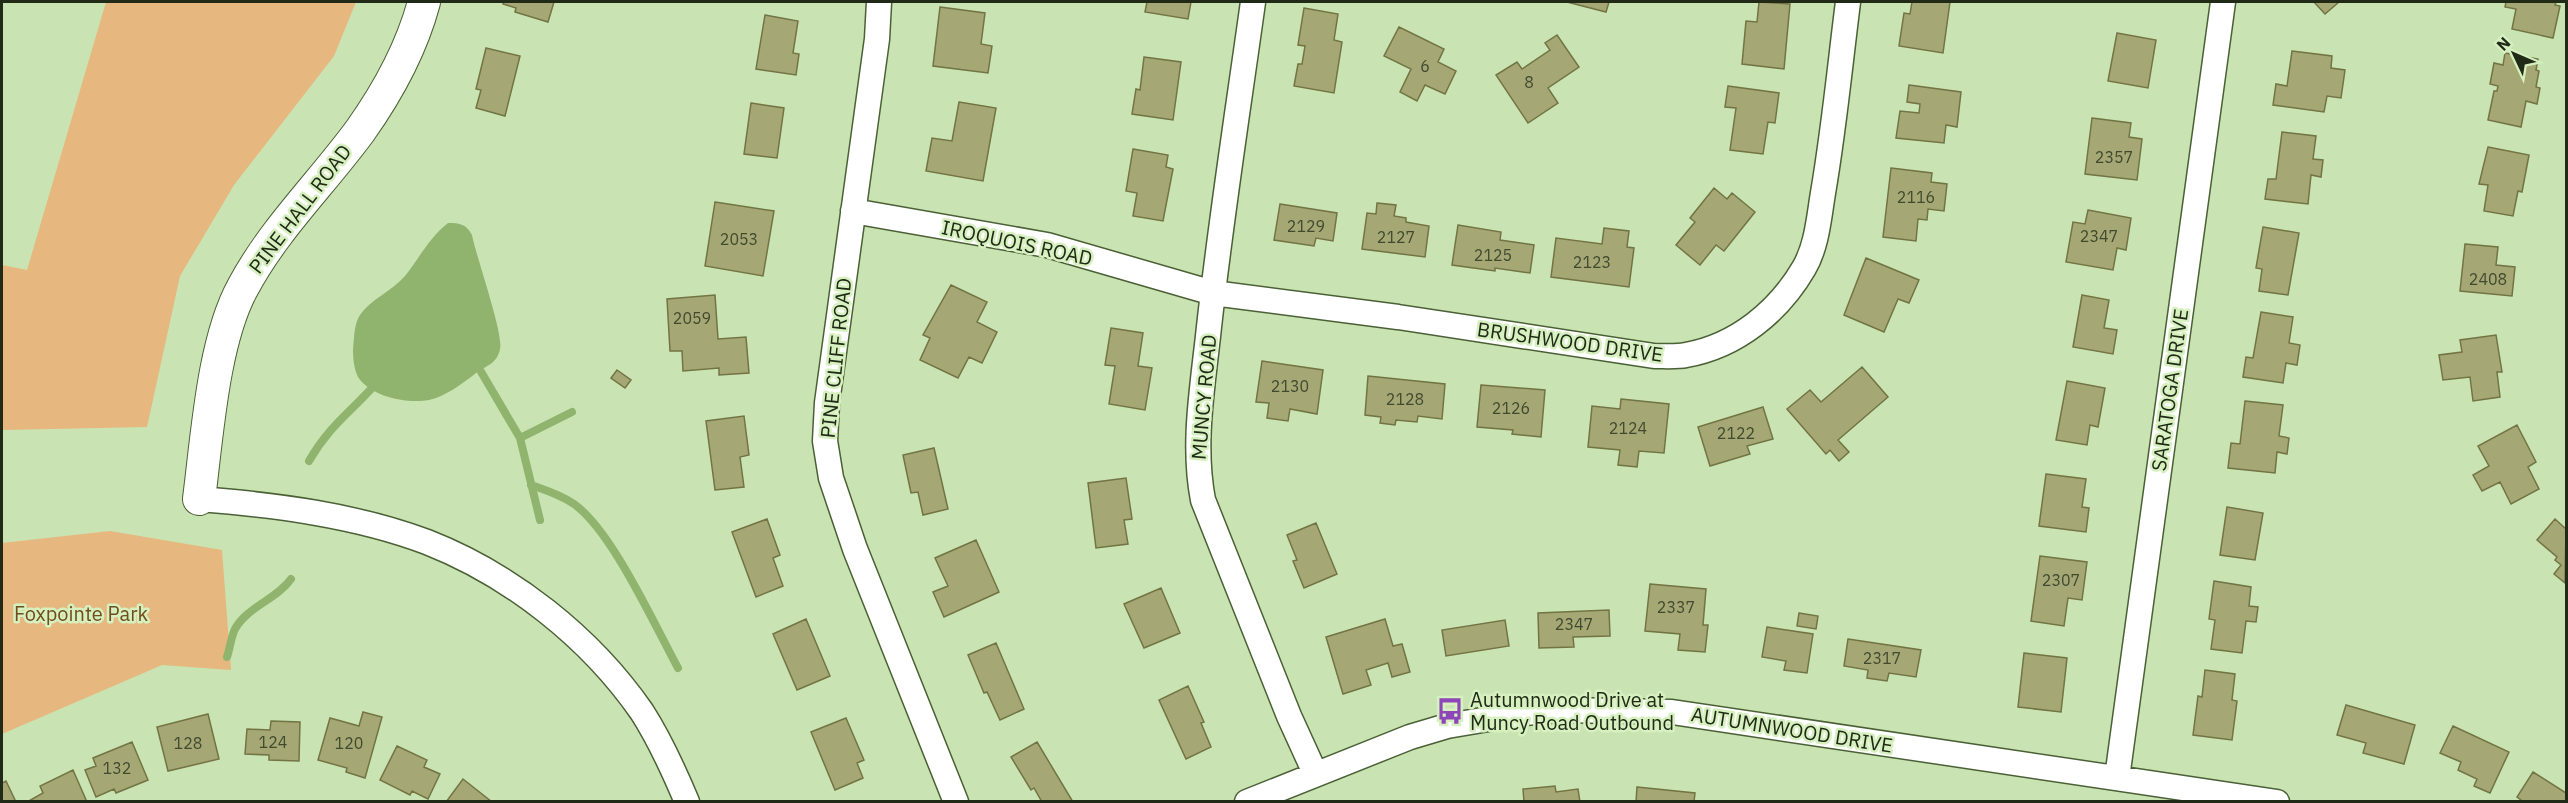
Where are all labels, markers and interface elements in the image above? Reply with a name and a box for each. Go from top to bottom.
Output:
north arrow [2484,24,2544,84]
text: N [2492,32,2514,55]
house number: 6 [1420,56,1430,76]
house number: 8 [1524,72,1534,92]
street label: PINE HALL ROAD [242,139,357,279]
house number: 2357 [2095,147,2133,167]
house number: 2116 [1897,187,1935,207]
street label: IROQUOIS ROAD [939,213,1095,272]
house number: 2129 [1287,216,1325,236]
house number: 2347 [2080,226,2118,246]
house number: 2127 [1377,227,1415,247]
house number: 2053 [720,229,758,249]
house number: 2125 [1474,245,1512,265]
house number: 2123 [1573,252,1611,272]
house number: 2408 [2469,269,2507,289]
street label: PINE CLIFF ROAD [814,277,857,439]
street label: SARATOGA DRIVE [2145,307,2194,473]
house number: 2059 [673,308,711,328]
street label: BRUSHWOOD DRIVE [1475,315,1665,368]
street label: MUNCY ROAD [1185,333,1222,461]
house number: 2130 [1271,376,1309,396]
house number: 2128 [1386,389,1424,409]
house number: 2126 [1492,398,1530,418]
house number: 2124 [1609,418,1647,438]
house number: 2122 [1717,423,1755,443]
house number: 2307 [2042,570,2080,590]
house number: 2337 [1657,597,1695,617]
park label: Foxpointe Park [14,600,148,627]
house number: 2347 [1555,614,1593,634]
house number: 2317 [1863,648,1901,668]
place label: Autumnwood Drive at Muncy Road Outbound [1470,686,1674,736]
bus stop icon: Autumnwood Drive at Muncy Road Outbound [1435,696,1465,726]
street label: AUTUMNWOOD DRIVE [1689,700,1895,759]
house number: 124 [259,732,287,752]
house number: 128 [174,733,202,753]
house number: 120 [335,733,363,753]
house number: 132 [103,758,131,778]

